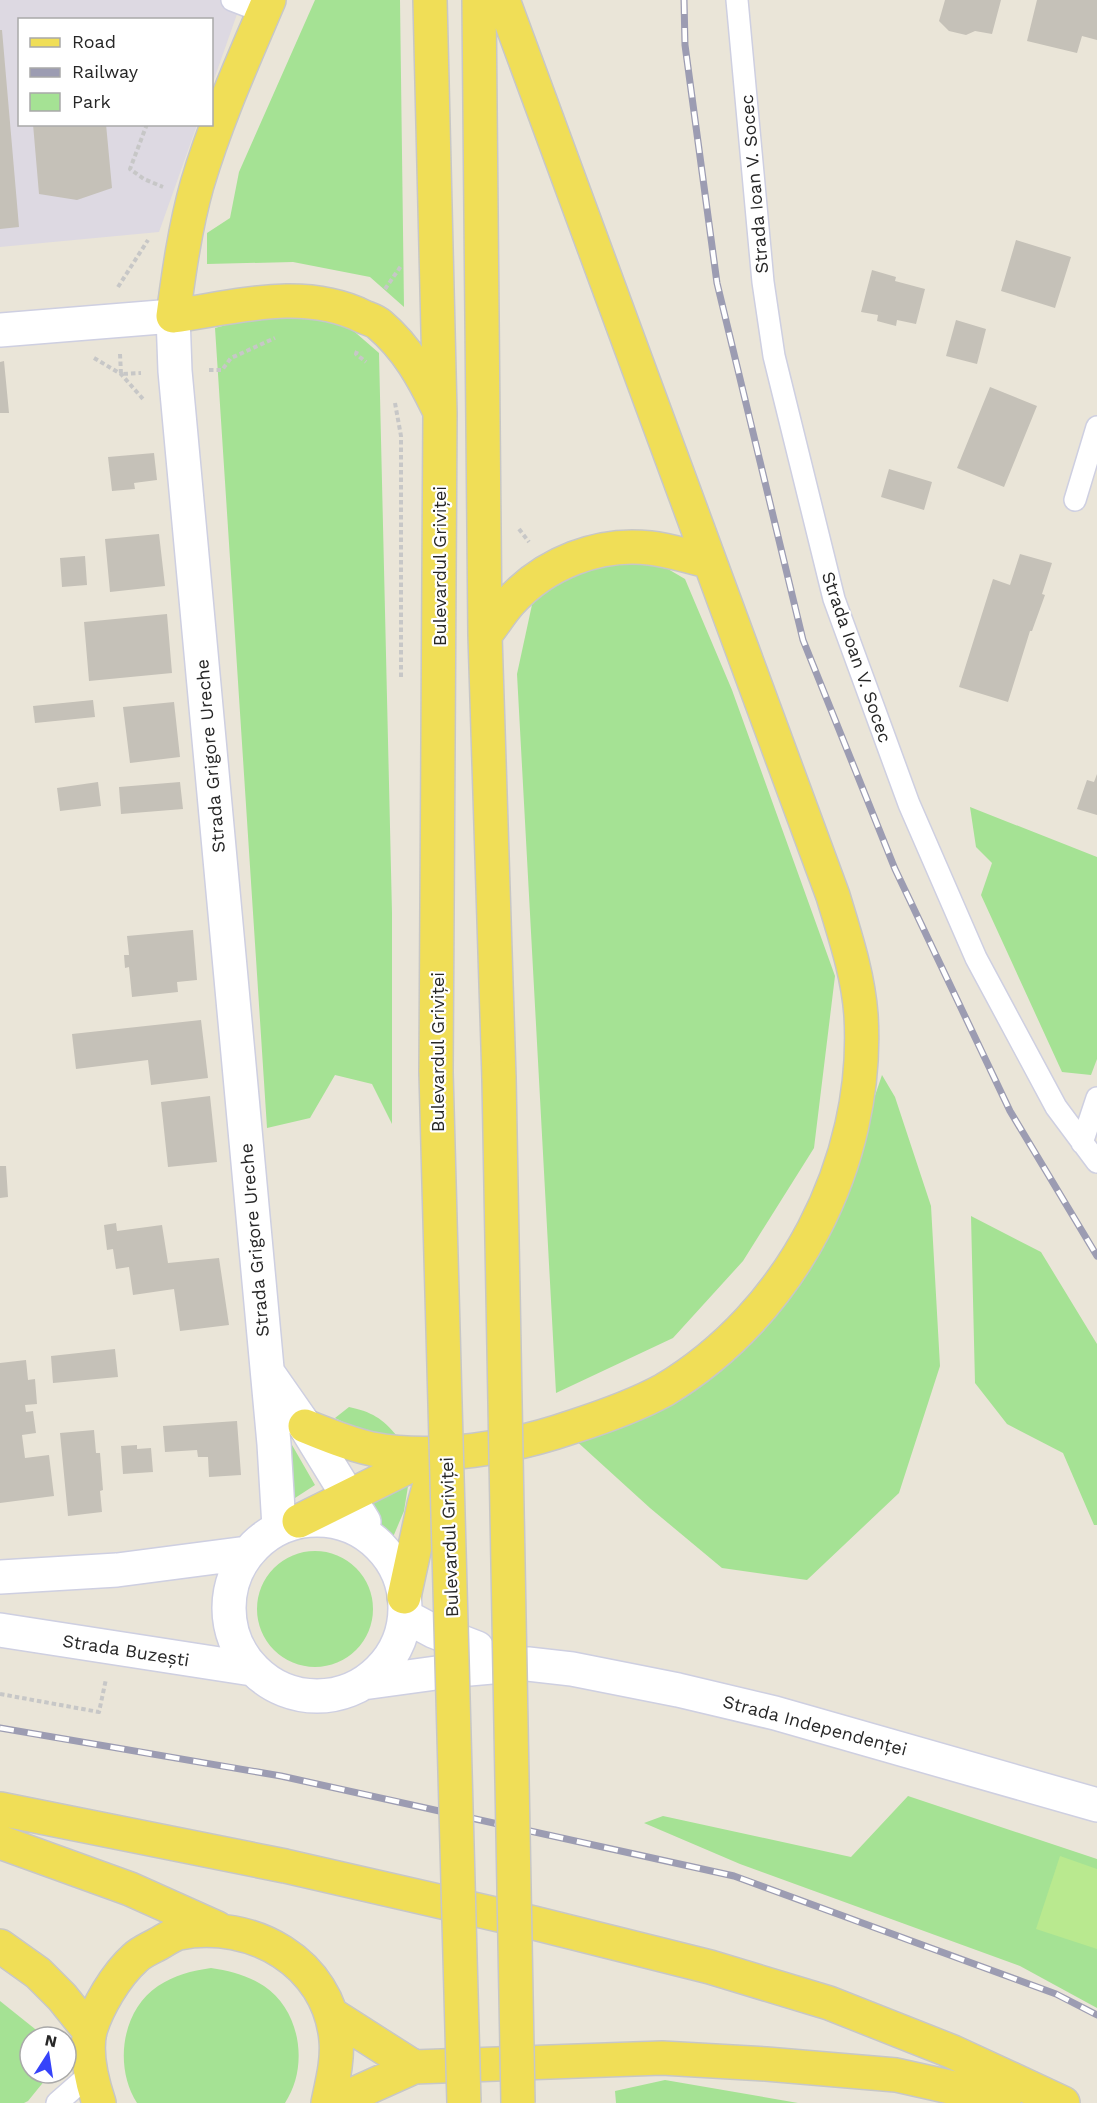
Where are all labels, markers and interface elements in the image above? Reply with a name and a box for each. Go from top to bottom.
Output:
legend [18,18,213,126]
text: Road [72,31,116,52]
text: Railway [72,61,139,82]
text: Park [72,91,111,112]
street label: Strada Ioan V. Socec [736,94,772,274]
street label: Bulevardul Griviței [429,486,450,646]
street label: Strada Ioan V. Socec [818,569,896,745]
street label: Strada Grigore Ureche [191,658,229,854]
street label: Bulevardul Griviței [427,972,448,1132]
street label: Strada Grigore Ureche [235,1142,273,1338]
street label: Bulevardul Griviței [436,1457,462,1617]
street label: Strada Buzești [61,1630,191,1670]
street label: Strada Independenței [721,1690,909,1760]
north arrow [18,2025,78,2085]
text: N [43,2030,59,2051]

